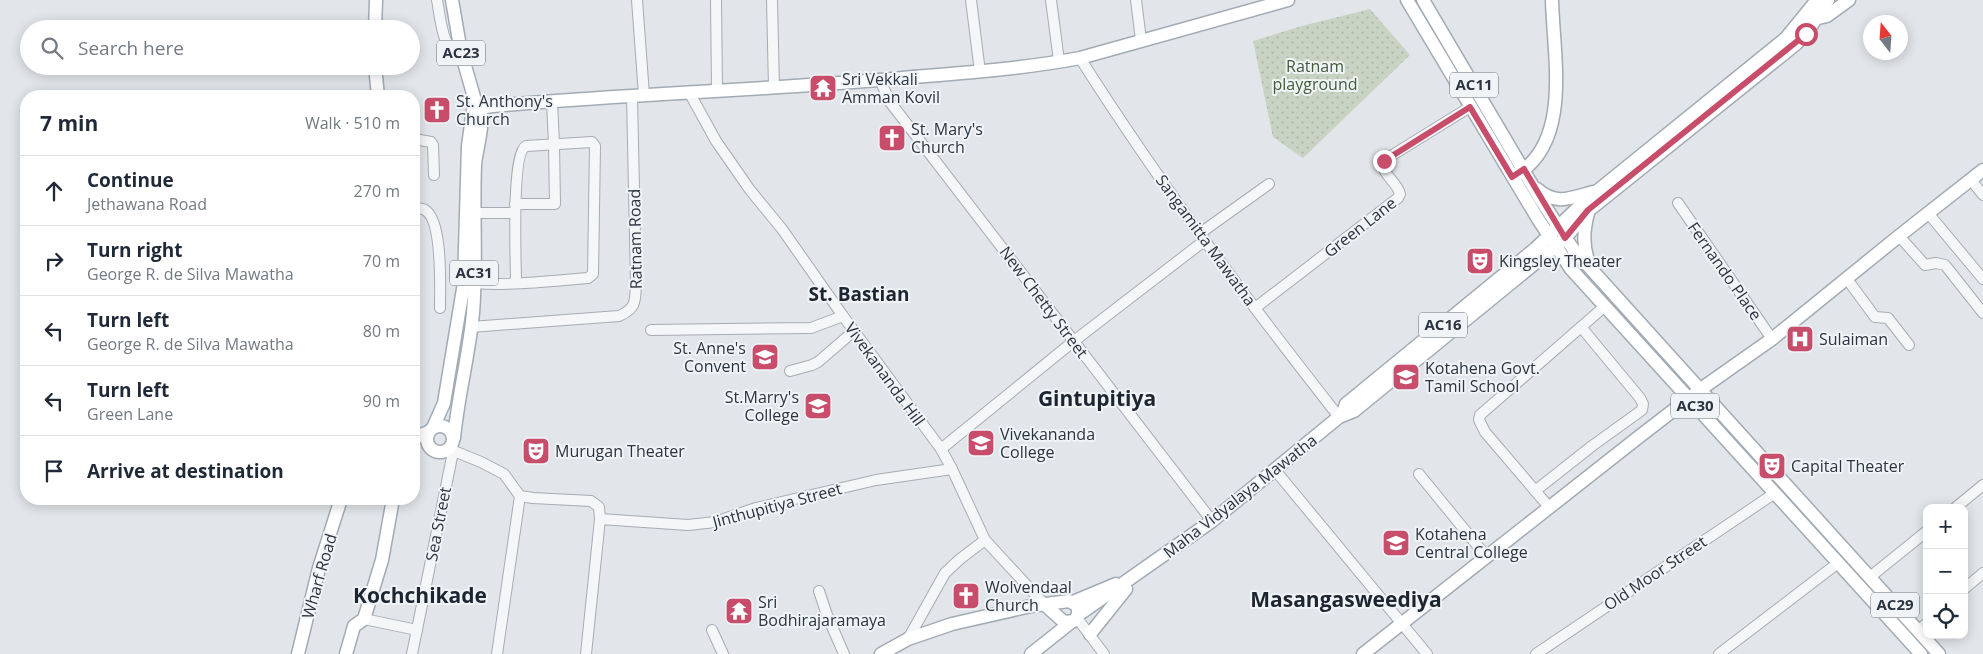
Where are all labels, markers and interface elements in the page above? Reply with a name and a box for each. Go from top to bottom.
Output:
north arrow [1863,15,1908,60]
search box [20,20,420,75]
route start [1795,23,1818,46]
icon: search [38,34,66,62]
text: Search here [78,35,184,61]
road number: AC23 [437,40,485,66]
park label: Ratnam playground [1273,55,1358,95]
place label: Sri Vekkali Amman Kovil [842,68,940,108]
road number: AC11 [1450,72,1498,98]
temple icon: Sri Vekkali Amman Kovil [808,73,838,103]
place label: St. Anthony's Church [456,90,553,130]
church icon: St. Anthony's Church [422,95,452,125]
text: 7 min [40,109,98,137]
text: Walk · 510 m [305,112,400,134]
place label: St. Mary's Church [911,118,983,158]
church icon: St. Mary's Church [877,123,907,153]
route end [1373,150,1396,173]
text: Continue [87,167,174,193]
street label: Sangamitta Mawatha [1151,170,1261,310]
icon: ahead [40,177,68,205]
text: 270 m [354,180,400,202]
street label: Ratnam Road [623,189,647,289]
street label: Green Lane [1319,192,1401,262]
text: Jethawana Road [87,193,207,215]
street label: Fernando Place [1683,218,1767,324]
text: Turn right [87,237,182,263]
street label: New Chetty Street [995,242,1094,363]
theatre icon: Kingsley Theater [1465,246,1495,276]
icon: right [40,247,68,275]
text: 70 m [363,250,400,272]
place label: Kingsley Theater [1499,250,1622,272]
road number: AC31 [450,260,498,286]
text: George R. de Silva Mawatha [87,263,294,285]
district label: St. Bastian [809,281,909,307]
text: Turn left [87,307,169,333]
road number: AC16 [1419,312,1467,338]
icon: left [40,317,68,345]
street label: Vivekananda Hill [840,318,930,430]
text: 80 m [363,320,400,342]
hospital icon: Sulaiman [1785,324,1815,354]
place label: Sulaiman [1819,328,1888,350]
text: George R. de Silva Mawatha [87,333,294,355]
place label: St. Anne's Convent [673,337,746,377]
school or university icon: St. Anne's Convent [750,342,780,372]
place label: Kotahena Govt. Tamil School [1425,357,1540,397]
school or university icon: Kotahena Govt. Tamil School [1391,362,1421,392]
text: Turn left [87,377,169,403]
district label: Gintupitiya [1038,384,1156,412]
place label: St.Marry's College [725,386,799,426]
icon: left [40,387,68,415]
text: 90 m [363,390,400,412]
school or university icon: St.Marry's College [803,391,833,421]
road number: AC30 [1671,394,1719,418]
text: Green Lane [87,403,173,425]
place label: Vivekananda College [1000,423,1095,463]
school or university icon: Vivekananda College [966,428,996,458]
street label: Maha Vidyalaya Mawatha [1159,429,1321,563]
theatre icon: Murugan Theater [521,436,551,466]
place label: Murugan Theater [555,440,685,462]
theatre icon: Capital Theater [1757,451,1787,481]
place label: Capital Theater [1791,455,1905,477]
icon: arrive [40,457,68,485]
text: Arrive at destination [87,458,284,484]
street label: Jinthupitiya Street [708,477,844,533]
street label: Sea Street [420,485,456,563]
map controls [1923,504,1968,639]
button: + [1923,504,1968,549]
place label: Kotahena Central College [1415,523,1528,563]
school or university icon: Kotahena Central College [1381,528,1411,558]
street label: Old Moor Street [1599,530,1711,616]
street label: Wharf Road [296,531,342,621]
button: − [1923,549,1968,594]
place label: Wolvendaal Church [985,576,1072,616]
district label: Kochchikade [353,581,487,609]
church icon: Wolvendaal Church [951,581,981,611]
district label: Masangasweediya [1250,585,1442,613]
place label: Sri Bodhirajaramaya [758,591,886,631]
road number: AC29 [1871,592,1919,618]
button: locate [1923,594,1968,639]
temple icon: Sri Bodhirajaramaya [724,596,754,626]

